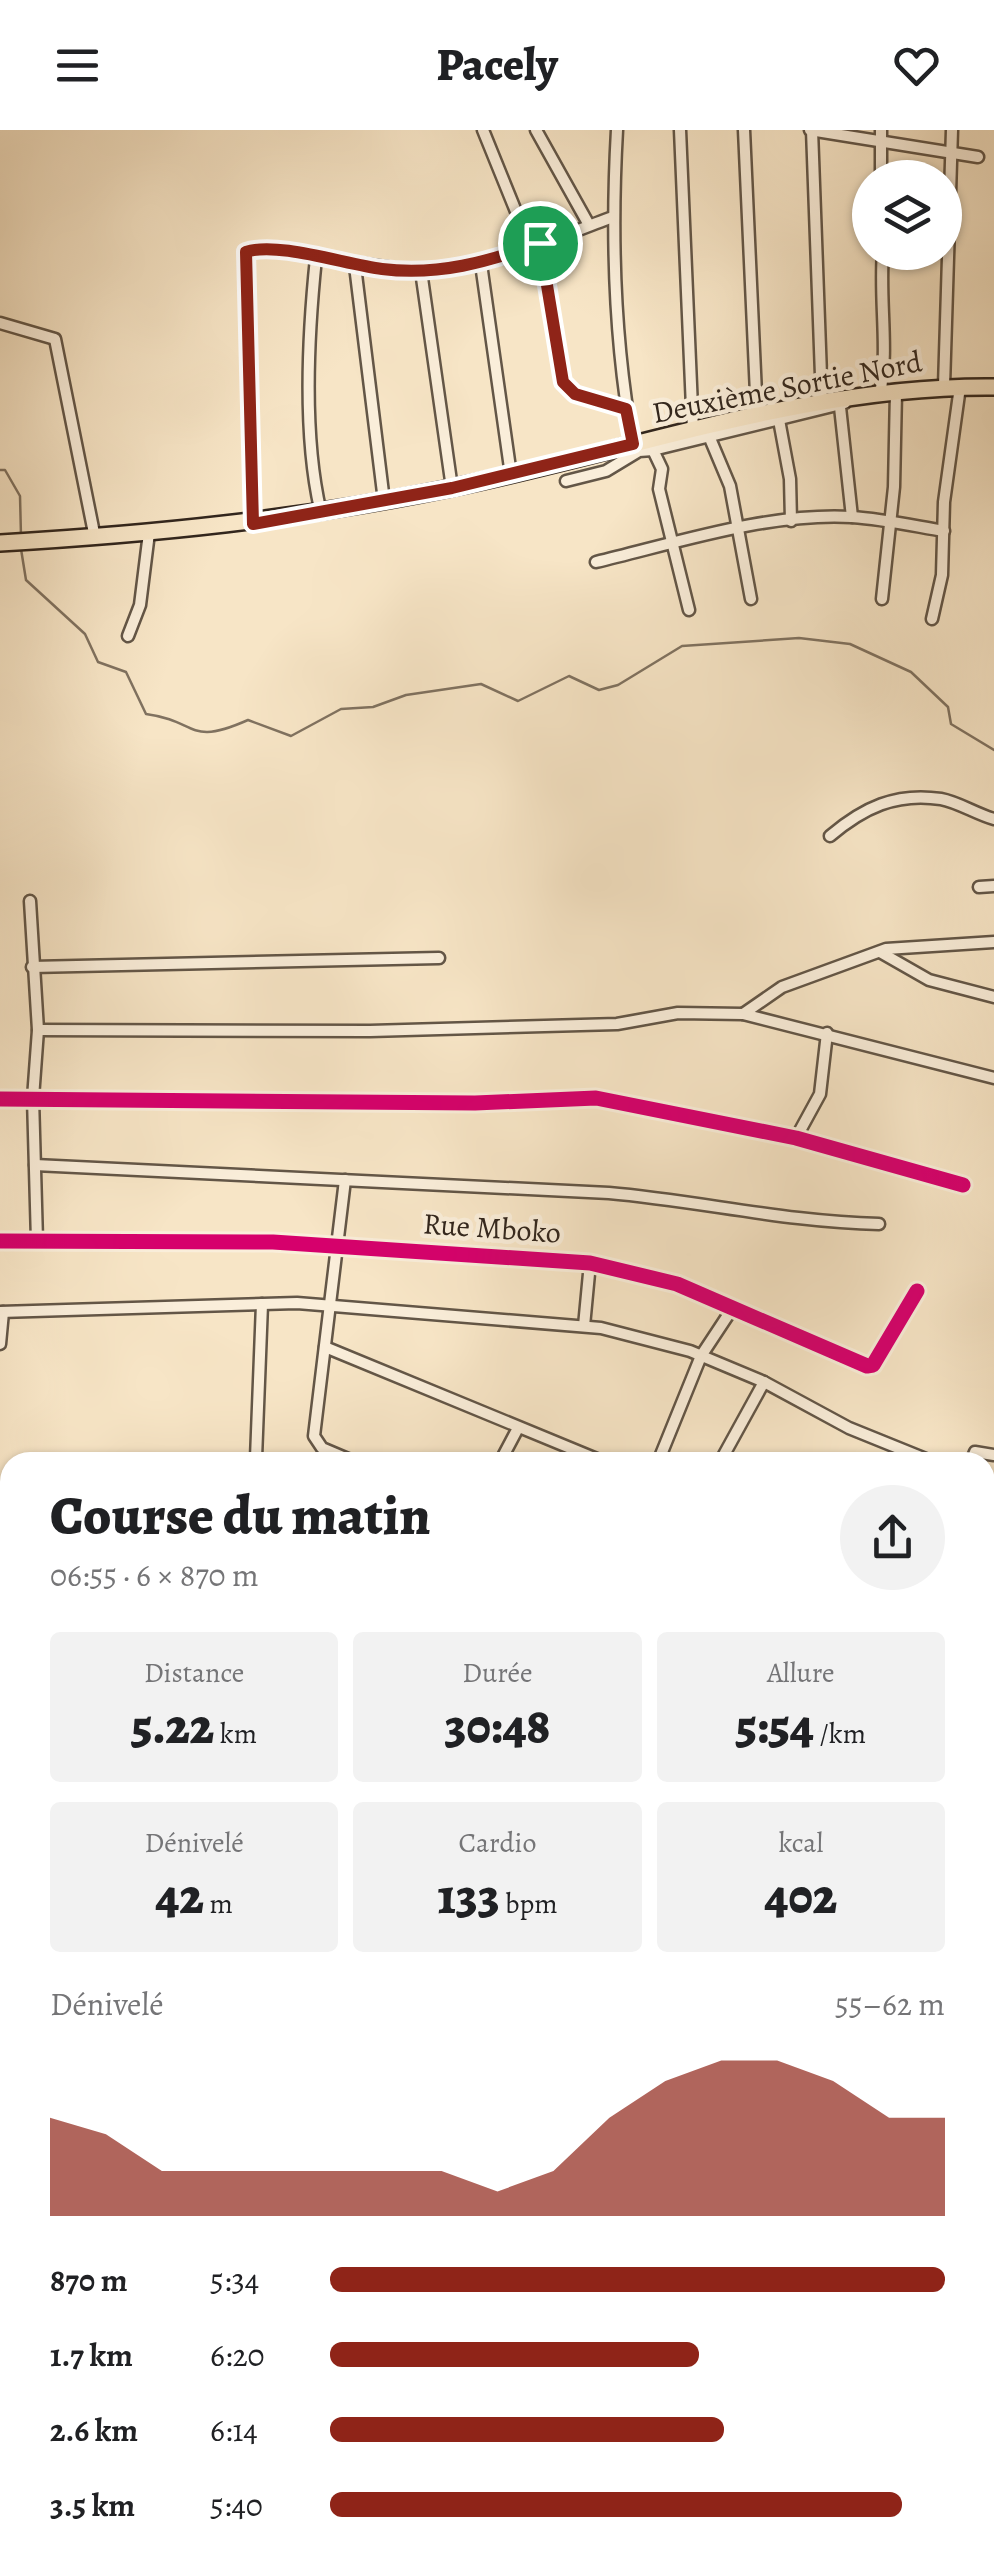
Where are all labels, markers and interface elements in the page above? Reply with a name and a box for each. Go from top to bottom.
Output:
text: Pacely [436,34,558,96]
icon: menu [50,38,105,93]
icon: heart [889,38,944,93]
map controls [852,160,962,270]
button: layers [852,160,962,270]
pin [498,201,583,286]
icon: arrive [513,216,568,271]
street label: Deuxième Sortie Nord [649,341,926,433]
street label: Rue Mboko [422,1203,562,1253]
text: Course du matin [50,1478,431,1553]
button: share [840,1485,945,1590]
text: 06:55 · 6 × 870 m [50,1553,259,1597]
text: Distance [144,1654,244,1692]
text: Durée [462,1654,533,1692]
text: Allure [767,1654,835,1692]
text: 5.22 [131,1692,214,1760]
text: 30:48 [445,1692,550,1760]
text: 5:54 [736,1692,814,1760]
text: km [214,1715,257,1753]
text: /km [814,1715,866,1753]
text: Dénivelé [144,1824,244,1862]
text: Cardio [459,1824,536,1862]
text: kcal [778,1824,823,1862]
text: 42 [156,1862,204,1930]
text: 133 [438,1862,500,1930]
text: 402 [764,1862,837,1930]
text: m [204,1885,233,1923]
text: bpm [500,1885,557,1923]
text: Dénivelé [50,1982,164,2026]
text: 55–62 m [835,1982,945,2026]
text: 870 m [50,2258,128,2302]
text: 5:34 [210,2258,259,2302]
text: 1.7 km [50,2333,133,2377]
text: 6:20 [210,2333,265,2377]
text: 2.6 km [50,2408,138,2452]
text: 6:14 [210,2408,258,2452]
text: 3.5 km [50,2483,135,2527]
text: 5:40 [210,2483,263,2527]

